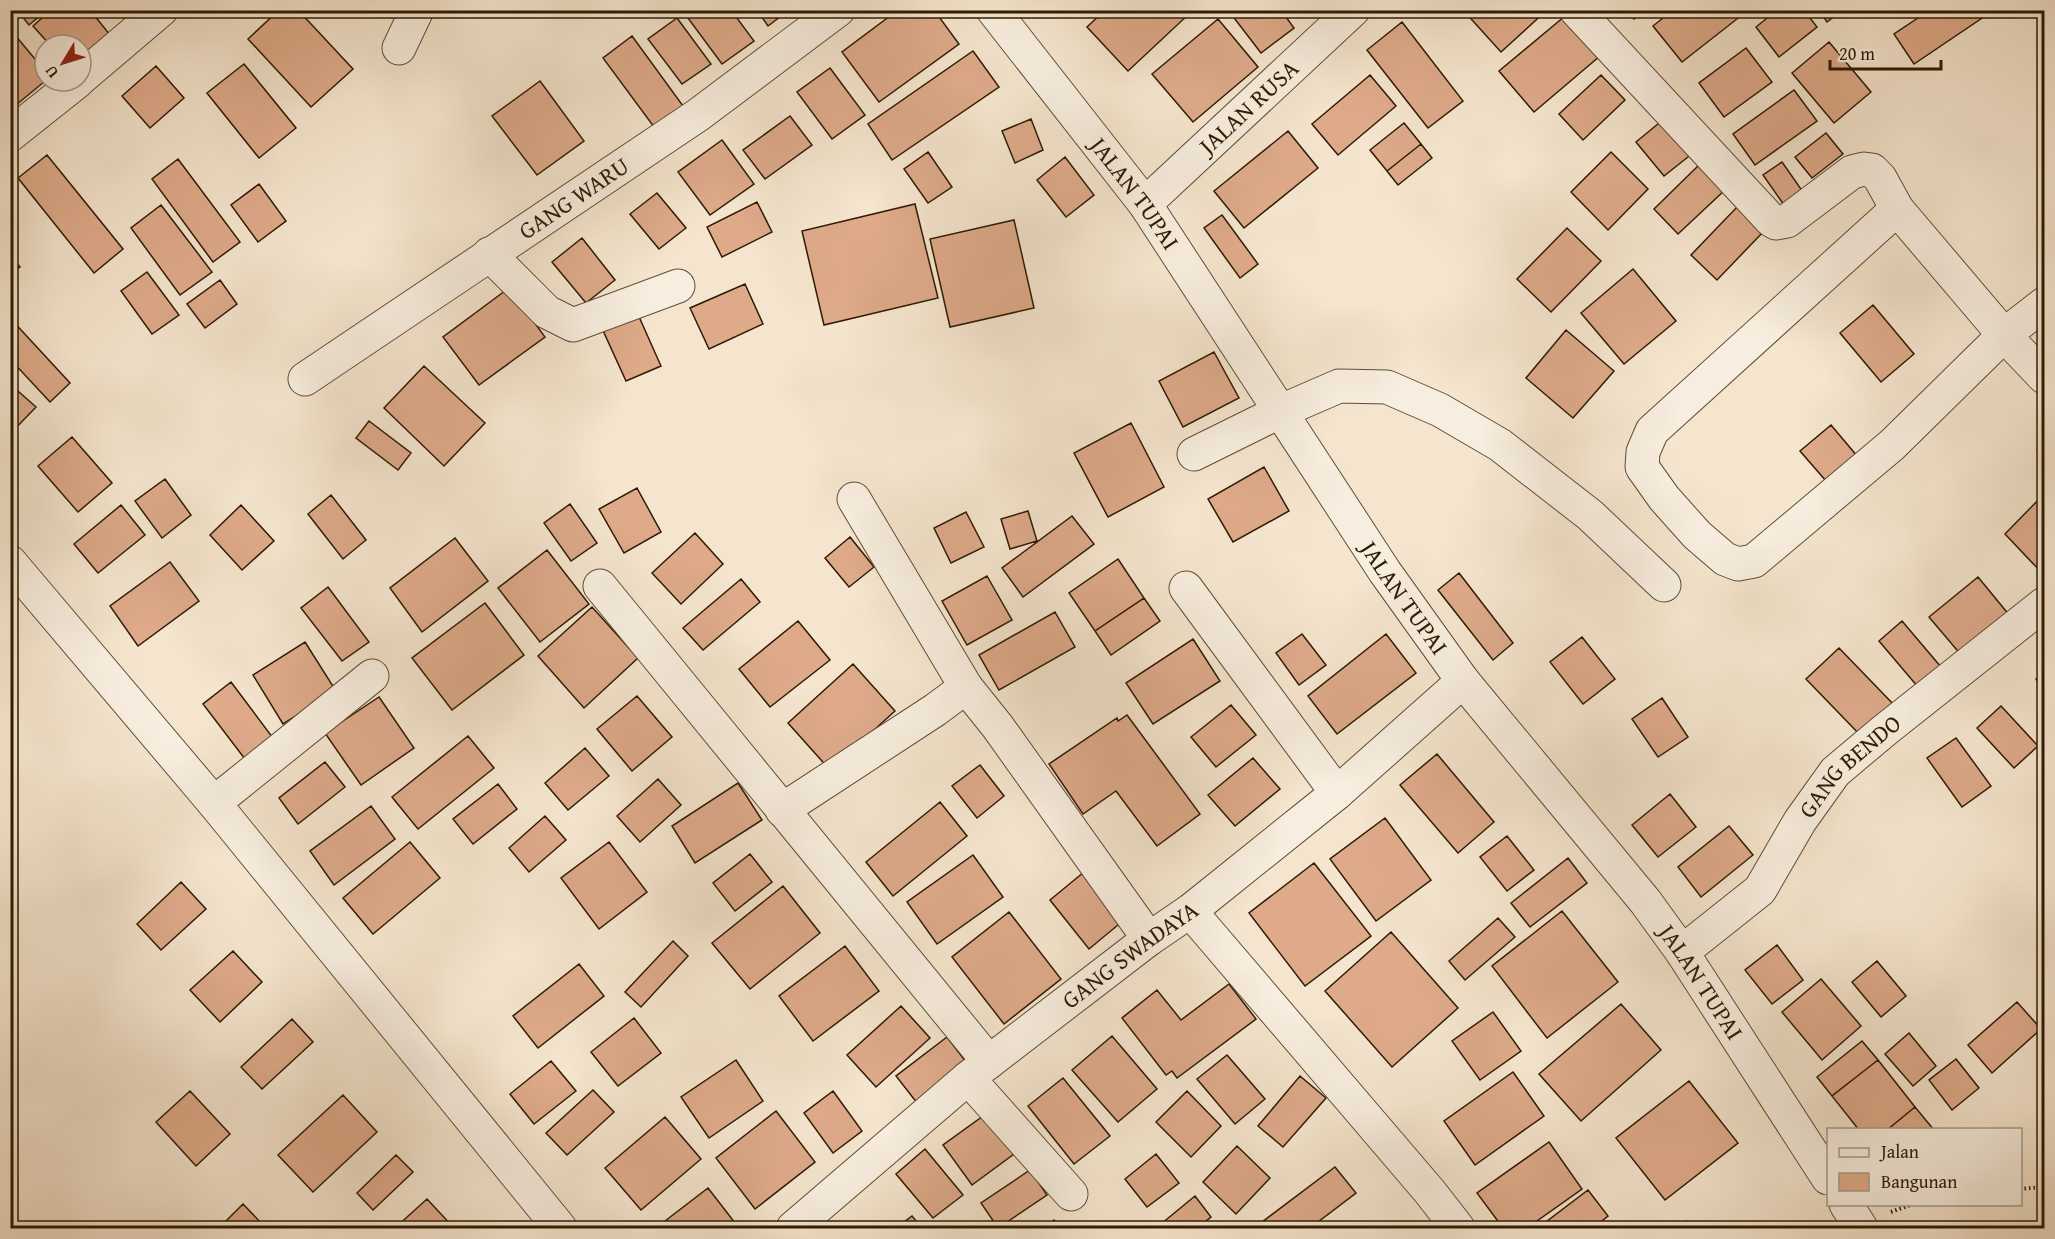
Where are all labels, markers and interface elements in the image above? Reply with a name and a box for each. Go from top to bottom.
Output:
north arrow [33,33,93,93]
scale bar [1830,33,1941,71]
text: 20 m [1839,40,1875,67]
street label: JALAN RUSA [1189,51,1307,164]
text: U [38,60,64,84]
street label: JALAN TUPAI [1080,127,1188,257]
street label: GANG WARU [511,148,636,248]
street label: JALAN TUPAI [1351,531,1457,662]
street label: GANG BENDO [1790,706,1908,825]
street label: GANG SWADAYA [1054,892,1205,1017]
street label: JALAN TUPAI [1649,914,1752,1047]
legend [1827,1128,2022,1206]
text: Jalan [1879,1138,1919,1165]
text: Bangunan [1881,1168,1957,1195]

